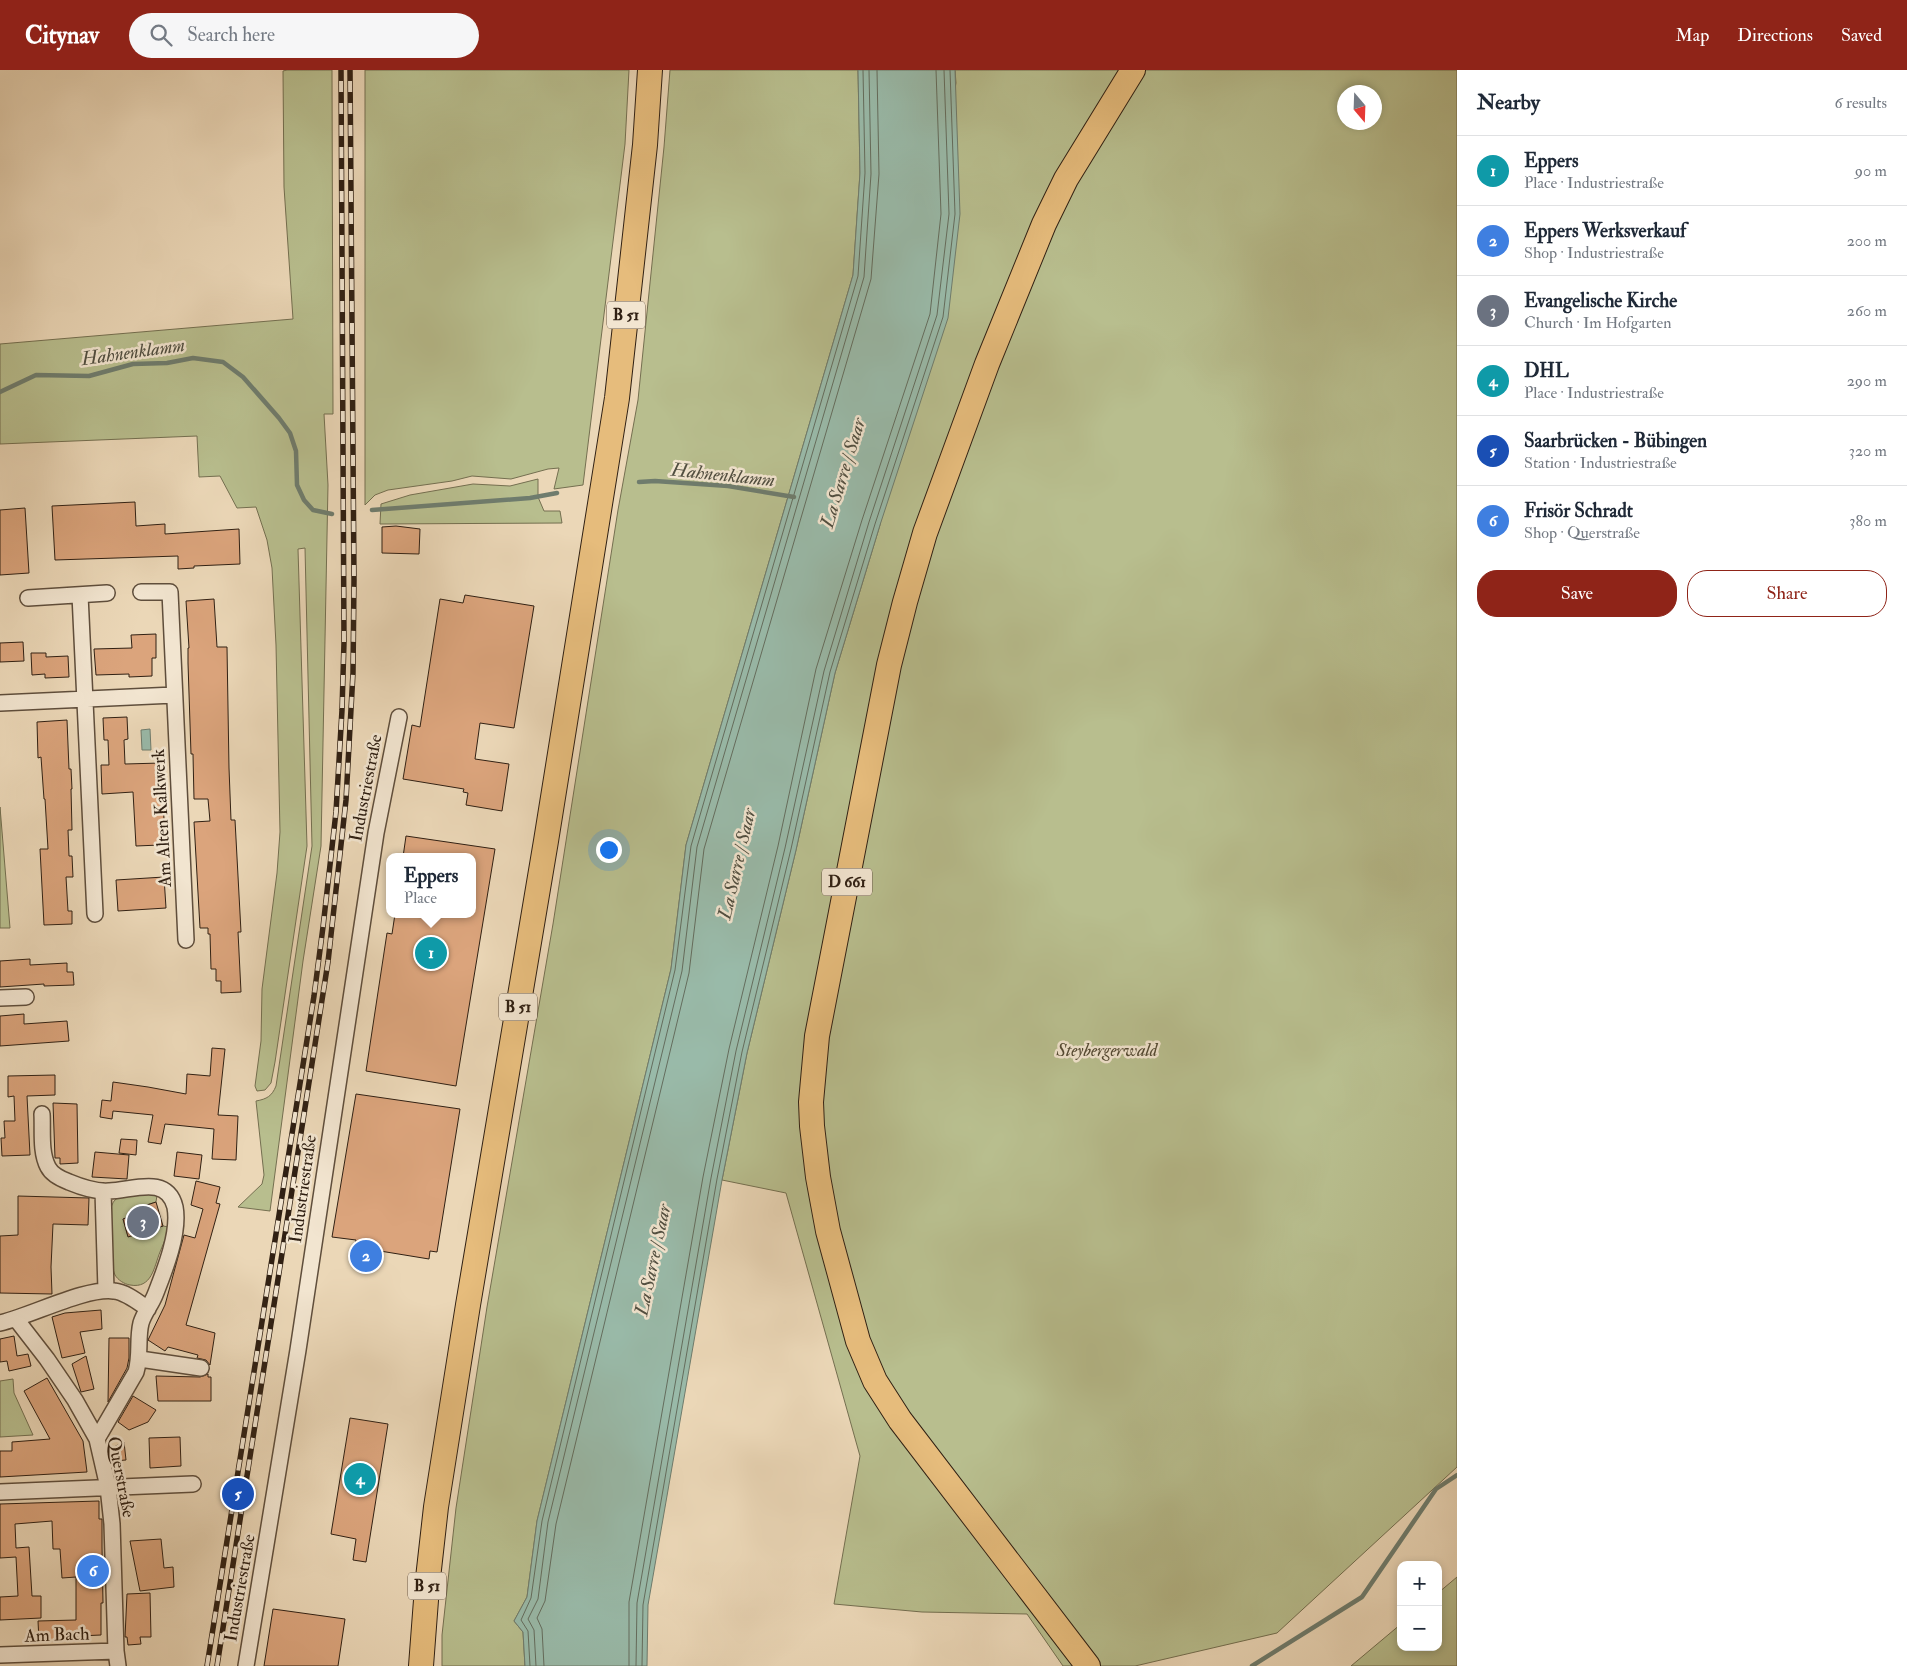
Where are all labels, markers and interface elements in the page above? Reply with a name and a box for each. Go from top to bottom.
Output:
search box [129,13,479,58]
text: Citynav [25,20,99,51]
icon: search [147,21,175,49]
text: Search here [187,23,275,47]
text: Map [1676,24,1709,47]
text: Directions [1737,24,1813,47]
text: Saved [1841,24,1882,47]
north arrow [1337,85,1382,130]
text: Nearby [1477,89,1540,116]
text: 6 results [1835,93,1887,113]
text: Eppers [1524,149,1578,173]
text: 1 [1490,161,1496,181]
text: 90 m [1855,161,1887,181]
text: Place · Industriestraße [1524,173,1664,193]
text: Eppers Werksverkauf [1524,219,1686,243]
text: 2 [1489,231,1497,251]
text: 200 m [1847,231,1887,251]
text: Shop · Industriestraße [1524,243,1664,263]
text: Evangelische Kirche [1524,289,1677,313]
text: 3 [1490,301,1496,321]
text: 260 m [1847,301,1887,321]
road number: B 51 [607,302,645,328]
text: Church · Im Hofgarten [1524,313,1671,333]
water label: Hahnenklamm [79,333,187,371]
text: DHL [1524,359,1569,383]
text: 4 [1489,371,1497,391]
text: 290 m [1847,371,1887,391]
text: Place · Industriestraße [1524,383,1664,403]
water label: La Sarre / Saar [815,414,871,532]
text: Saarbrücken - Bübingen [1524,429,1707,453]
text: 5 [1489,441,1497,461]
text: 320 m [1849,441,1887,461]
text: Station · Industriestraße [1524,453,1677,473]
water label: Hahnenklamm [669,458,776,492]
text: Frisör Schradt [1524,499,1633,523]
text: 6 [1489,511,1497,531]
text: 380 m [1849,511,1887,531]
text: Shop · Querstraße [1524,523,1640,543]
button: Save [1477,570,1677,617]
button: Share [1687,570,1887,617]
street label: Industriestraße [344,732,388,844]
street label: Am Alten Kalkwerk [147,748,177,889]
water label: La Sarre / Saar [712,805,762,923]
your location [596,837,622,863]
popup [386,853,476,918]
text: Eppers [404,864,458,888]
road number: D 661 [822,869,872,896]
text: Place [404,888,437,908]
pin: 1 [415,934,447,972]
road number: B 51 [499,994,537,1020]
park label: Steybergerwald [1056,1039,1159,1062]
street label: Industriestraße [284,1133,322,1245]
water label: La Sarre / Saar [629,1201,677,1319]
pin: 3 [127,1203,159,1241]
pin: 2 [350,1237,382,1275]
street label: Querstraße [102,1435,140,1520]
pin: 4 [344,1460,376,1498]
pin: 5 [222,1475,254,1513]
street label: Industriestraße [219,1532,261,1644]
pin: 6 [77,1552,109,1590]
map controls [1397,1561,1442,1651]
button: + [1397,1561,1442,1606]
road number: B 51 [408,1572,446,1600]
button: − [1397,1606,1442,1651]
street label: Am Bach [23,1622,90,1648]

